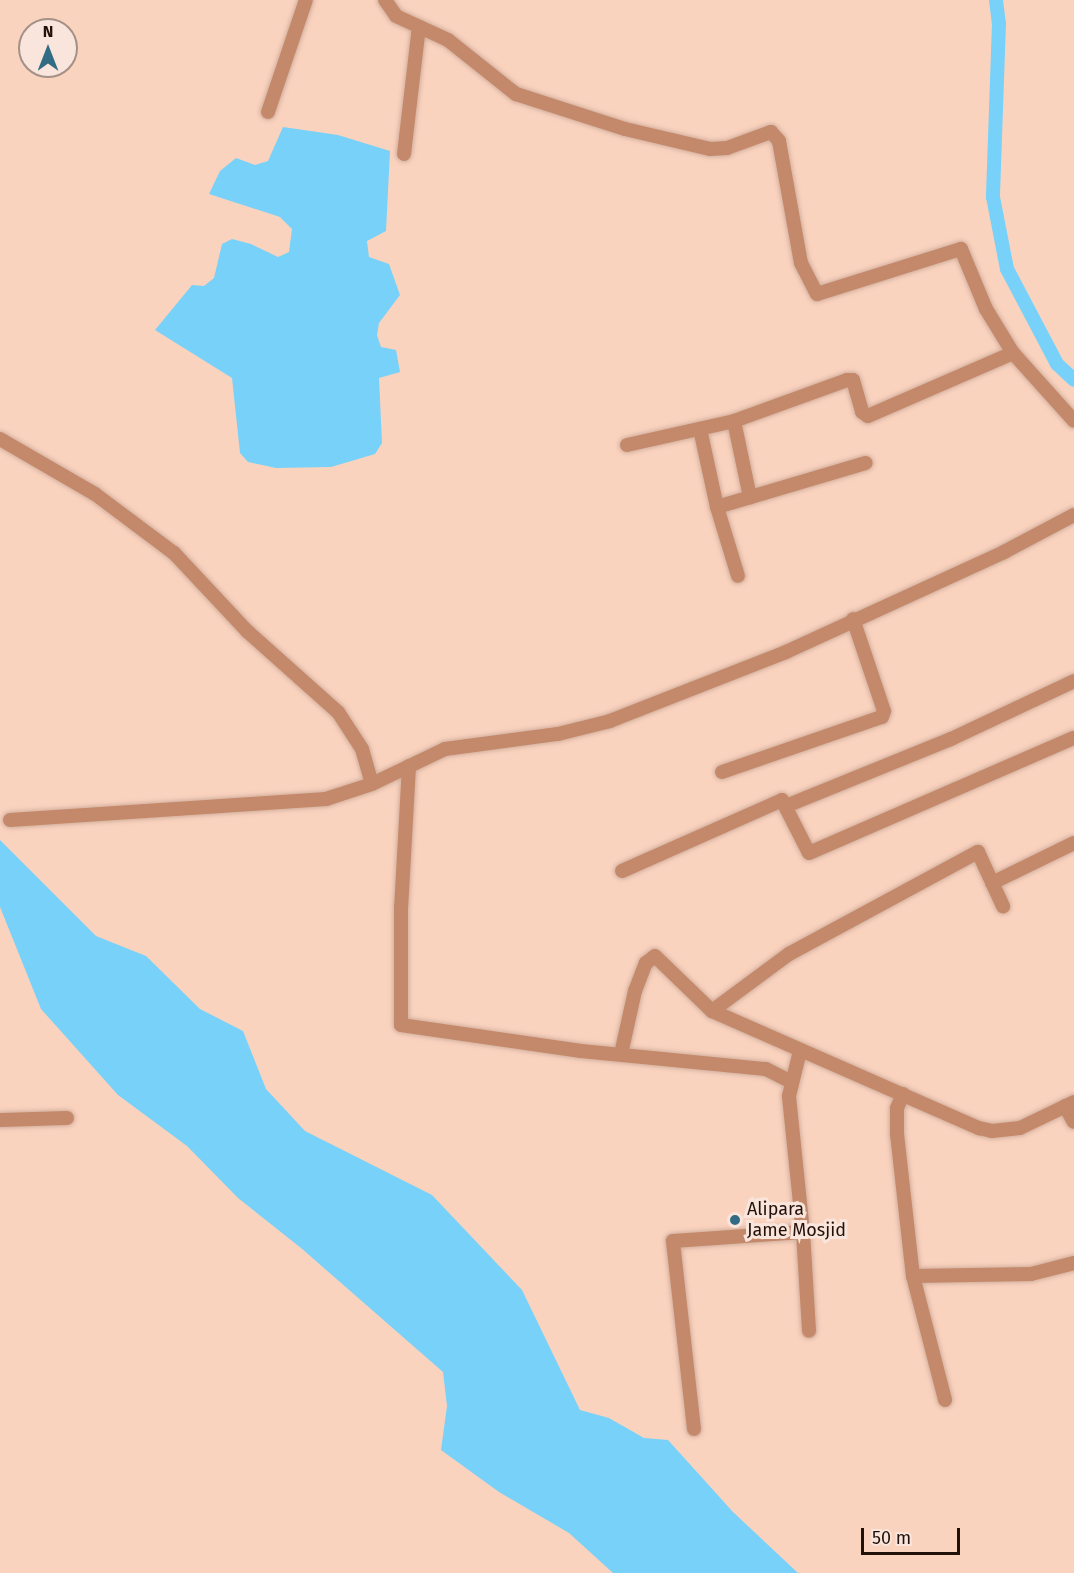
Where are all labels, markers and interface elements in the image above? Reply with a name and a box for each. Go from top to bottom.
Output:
north arrow [18,18,78,78]
text: N [43,22,53,41]
place label: Alipara Jame Mosjid [747,1199,846,1242]
marker: Alipara Jame Mosjid [728,1213,742,1227]
scale bar [864,1516,963,1554]
text: 50 m [872,1527,911,1549]

